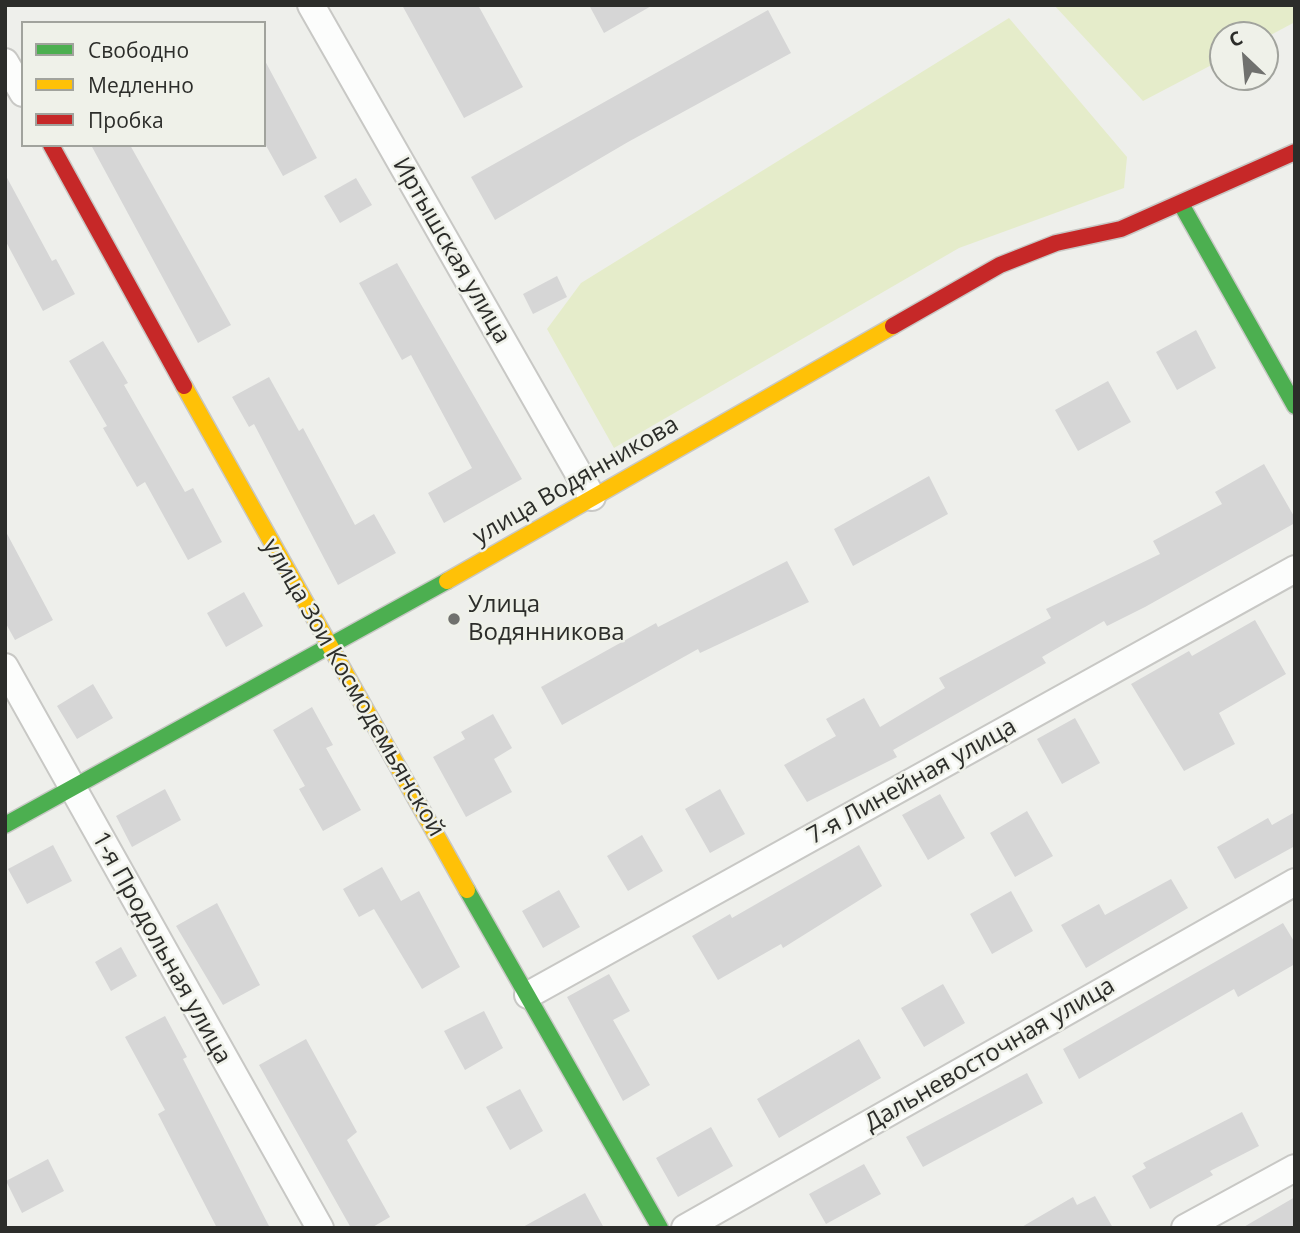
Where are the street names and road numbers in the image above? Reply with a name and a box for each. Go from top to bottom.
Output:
street label: Иртышская улица [386,153,516,349]
street label: улица Водянникова [468,410,684,552]
street label: улица Зои Космодемьянской [256,534,450,842]
street label: 7-я Линейная улица [802,713,1022,851]
street label: 1-я Продольная улица [85,827,237,1069]
street label: Дальневосточная улица [860,972,1120,1138]

